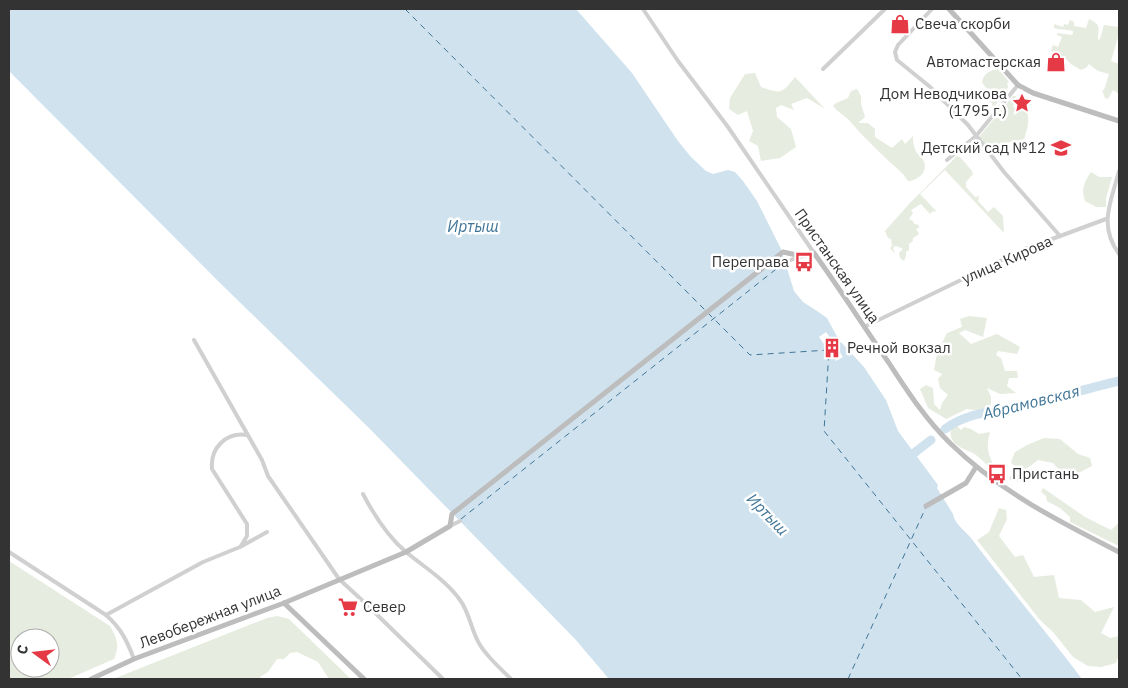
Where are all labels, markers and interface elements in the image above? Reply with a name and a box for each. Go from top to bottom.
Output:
shop icon: Свеча скорби [889,13,911,35]
place label: Свеча скорби [915,14,1011,33]
shop icon: Автомастерская [1045,51,1067,73]
place label: Автомастерская [926,52,1041,71]
place label: Дом Неводчикова (1795 г.) [880,84,1007,120]
place icon: Дом Неводчикова (1795 г.) [1011,92,1033,114]
school or university icon: Детский сад №12 [1050,137,1072,159]
place label: Детский сад №12 [921,138,1046,157]
street label: Пристанская улица [791,205,884,327]
water label: Иртыш [447,216,499,236]
street label: улица Кирова [959,231,1055,288]
bus stop icon: Переправа [793,251,815,273]
place label: Переправа [712,252,789,271]
building icon: Речной вокзал [821,337,843,359]
place label: Речной вокзал [847,338,951,357]
water label: Абрамовская [980,380,1081,424]
bus stop icon: Пристань [986,463,1008,485]
place label: Пристань [1012,464,1079,483]
water label: Иртыш [743,489,793,539]
street label: Левобережная улица [136,581,283,652]
supermarket icon: Север [337,596,359,618]
place label: Север [363,597,406,616]
north arrow [10,628,60,678]
text: С [13,643,32,656]

